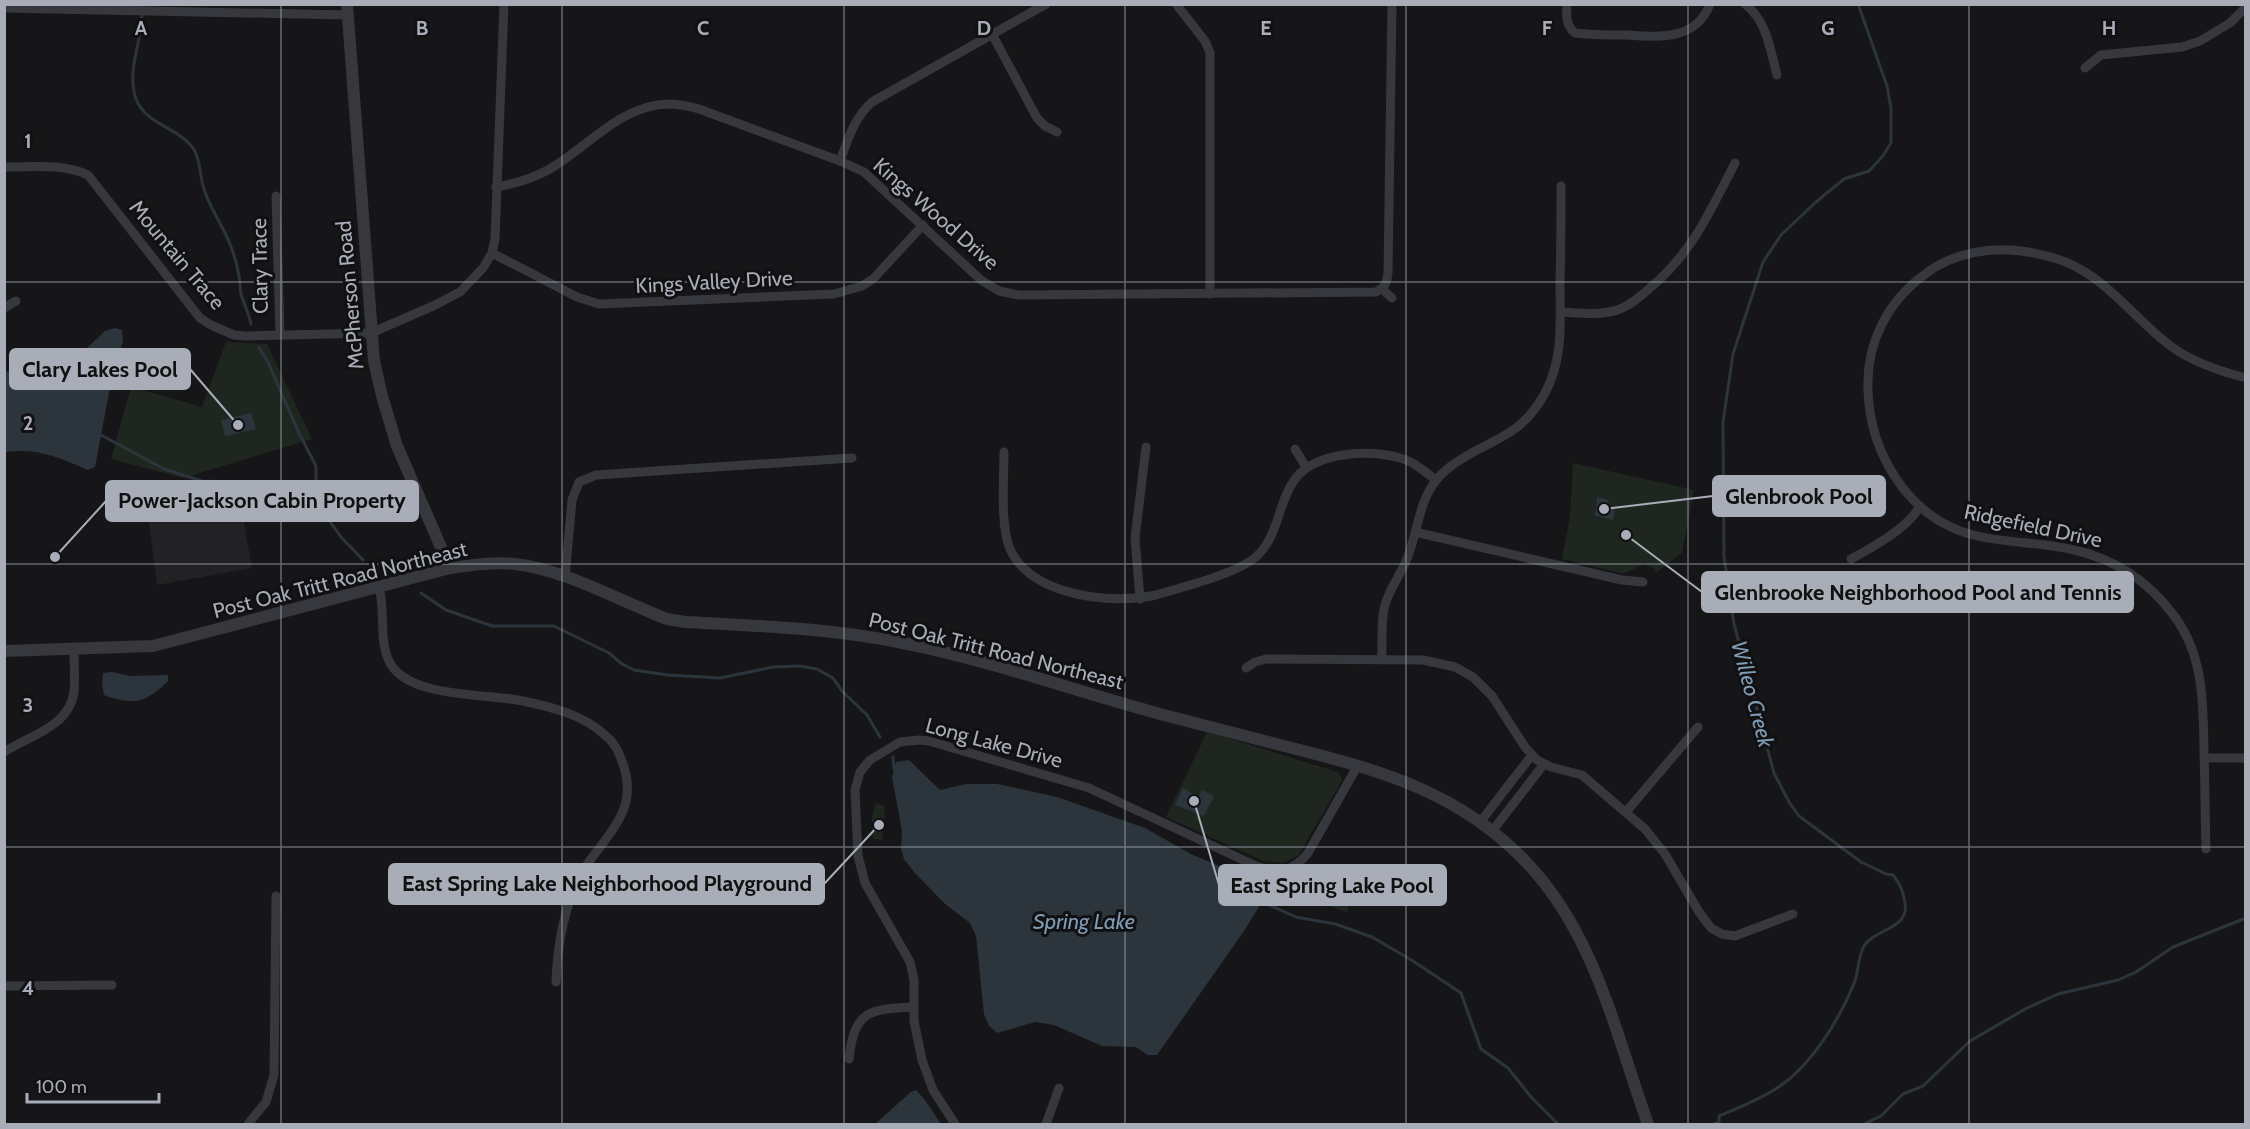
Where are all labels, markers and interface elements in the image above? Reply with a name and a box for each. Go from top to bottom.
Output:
text: A [135,16,148,40]
text: B [416,16,428,40]
text: C [697,16,709,40]
text: D [977,16,991,40]
text: E [1260,16,1272,40]
text: F [1542,16,1553,40]
text: G [1821,16,1835,40]
text: H [2102,16,2116,40]
text: 1 [24,129,32,153]
street label: Kings Wood Drive [868,152,1004,275]
street label: Mountain Trace [124,195,231,315]
street label: Clary Trace [246,218,273,314]
street label: McPherson Road [331,220,368,370]
street label: Kings Valley Drive [635,265,793,298]
callout: Clary Lakes Pool [10,349,190,389]
text: Clary Lakes Pool [22,356,178,383]
text: 2 [23,411,33,435]
callout: Glenbrook Pool [1713,476,1885,516]
callout: Power-Jackson Cabin Property [106,481,418,521]
text: Glenbrook Pool [1725,483,1873,510]
text: Power-Jackson Cabin Property [118,487,406,514]
street label: Ridgefield Drive [1962,499,2105,552]
street label: Post Oak Tritt Road Northeast [210,536,470,623]
callout: Glenbrooke Neighborhood Pool and Tennis [1702,572,2133,612]
text: Glenbrooke Neighborhood Pool and Tennis [1715,579,2121,606]
street label: Post Oak Tritt Road Northeast [866,607,1126,694]
water label: Willeo Creek [1725,638,1780,751]
text: 3 [23,693,33,717]
street label: Long Lake Drive [923,712,1066,773]
callout: East Spring Lake Neighborhood Playground [389,864,824,904]
callout: East Spring Lake Pool [1219,865,1446,905]
text: East Spring Lake Neighborhood Playground [402,870,812,897]
text: East Spring Lake Pool [1230,872,1434,899]
water label: Spring Lake [1033,908,1135,935]
text: 4 [22,976,34,1000]
scale bar [27,1066,159,1104]
text: 100 m [36,1076,87,1098]

